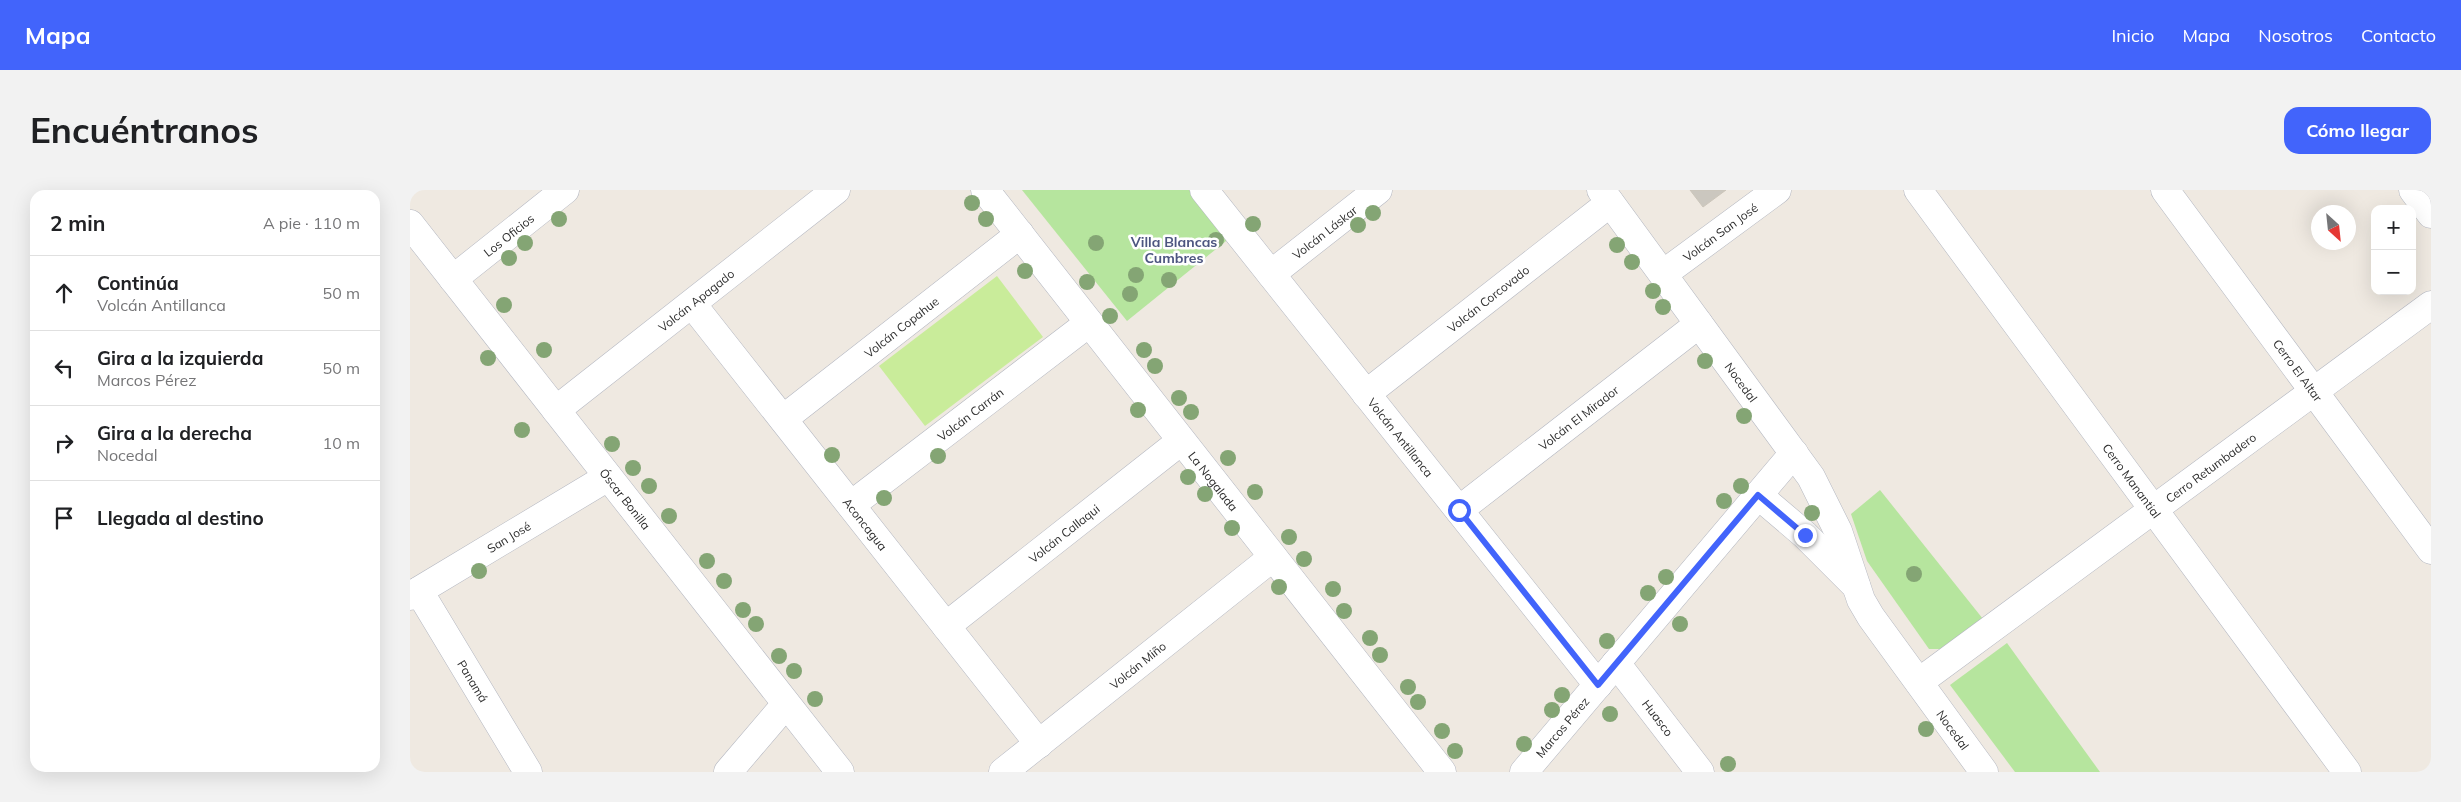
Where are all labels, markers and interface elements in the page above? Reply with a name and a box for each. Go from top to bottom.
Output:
text: Mapa [25,20,91,50]
text: Inicio [2111,24,2154,47]
text: Mapa [2182,24,2230,47]
text: Nosotros [2258,24,2333,47]
text: Contacto [2361,24,2436,47]
button: Cómo llegar [2284,107,2431,154]
text: Encuéntranos [30,108,259,152]
street label: Volcán San José [1680,199,1760,264]
street label: Volcán Láskar [1289,202,1360,262]
north arrow [2311,205,2356,250]
map controls [2371,205,2416,295]
button: + [2371,205,2416,250]
text: 2 min [50,210,105,236]
street label: Los Oficios [480,210,537,259]
text: A pie · 110 m [263,213,360,233]
district label: Villa Blancas Cumbres [1130,233,1217,267]
button: − [2371,250,2416,295]
street label: Volcán Corcovado [1444,262,1532,335]
street label: Volcán Apagado [655,265,737,334]
text: Continúa [97,271,179,295]
icon: ahead [50,279,78,307]
text: 50 m [323,283,360,303]
street label: Volcán Copahue [861,293,941,360]
text: Volcán Antillanca [97,295,226,315]
street label: Cerro El Altar [2270,336,2326,405]
text: Gira a la izquierda [97,346,263,370]
icon: left [50,354,78,382]
text: 50 m [323,358,360,378]
street label: Nocedal [1722,359,1761,405]
text: Marcos Pérez [97,370,196,390]
street label: Volcán El Mirador [1535,382,1622,453]
street label: Volcán Carrán [934,384,1006,444]
street label: Volcán Antillanca [1365,395,1437,480]
text: Gira a la derecha [97,421,252,445]
icon: right [50,429,78,457]
street label: Cerro Retumbadero [2162,429,2259,506]
text: 10 m [323,433,360,453]
street label: Cerro Manantial [2100,440,2165,521]
text: Nocedal [97,445,158,465]
street label: La Nogalada [1185,448,1242,514]
street label: Óscar Bonilla [597,465,654,532]
street label: Aconcagua [840,494,891,553]
route start [1448,499,1471,522]
street label: Volcán Callaqui [1025,501,1102,566]
icon: arrive [50,504,78,532]
text: Llegada al destino [97,506,264,530]
street label: San José [484,518,533,556]
route end [1794,524,1817,547]
street label: Volcán Miño [1106,638,1169,692]
street label: Panamá [455,657,492,705]
street label: Marcos Pérez [1532,694,1592,760]
street label: Huasco [1639,696,1677,739]
street label: Nocedal [1934,707,1973,753]

